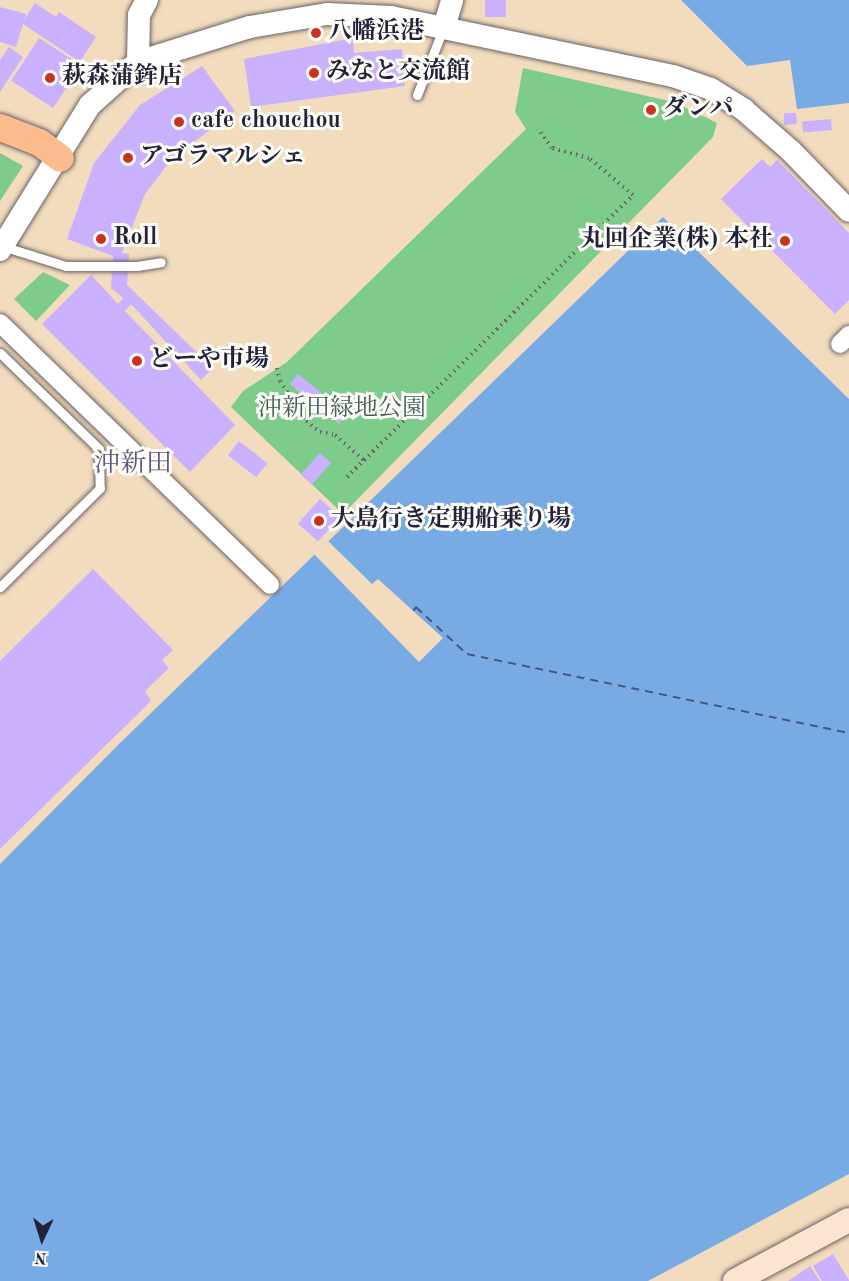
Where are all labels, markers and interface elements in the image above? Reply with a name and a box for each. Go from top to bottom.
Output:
place label: 八幡浜港 [328,19,424,47]
marker: 八幡浜港 [309,26,323,40]
place label: みなと交流館 [326,59,470,87]
place label: 萩森蒲鉾店 [62,64,182,92]
marker: みなと交流館 [307,66,321,80]
marker: 萩森蒲鉾店 [43,71,57,85]
place label: ダンパ [663,96,735,124]
marker: ダンパ [644,103,658,117]
place label: cafe chouchou [191,108,341,136]
marker: cafe chouchou [172,115,186,129]
place label: アゴラマルシェ [140,144,308,172]
marker: アゴラマルシェ [121,151,135,165]
place label: Roll [113,225,157,253]
place label: 丸回企業(株) 本社 [581,227,773,255]
marker: Roll [94,232,108,246]
marker: 丸回企業(株) 本社 [778,234,792,248]
place label: どーや市場 [149,347,269,375]
marker: どーや市場 [130,354,144,368]
park label: 沖新田緑地公園 [258,396,426,424]
district label: 沖新田 [94,449,172,481]
place label: 大島行き定期船乗り場 [331,507,571,535]
marker: 大島行き定期船乗り場 [312,514,326,528]
north arrow [12,1209,72,1269]
text: N [34,1249,47,1265]

